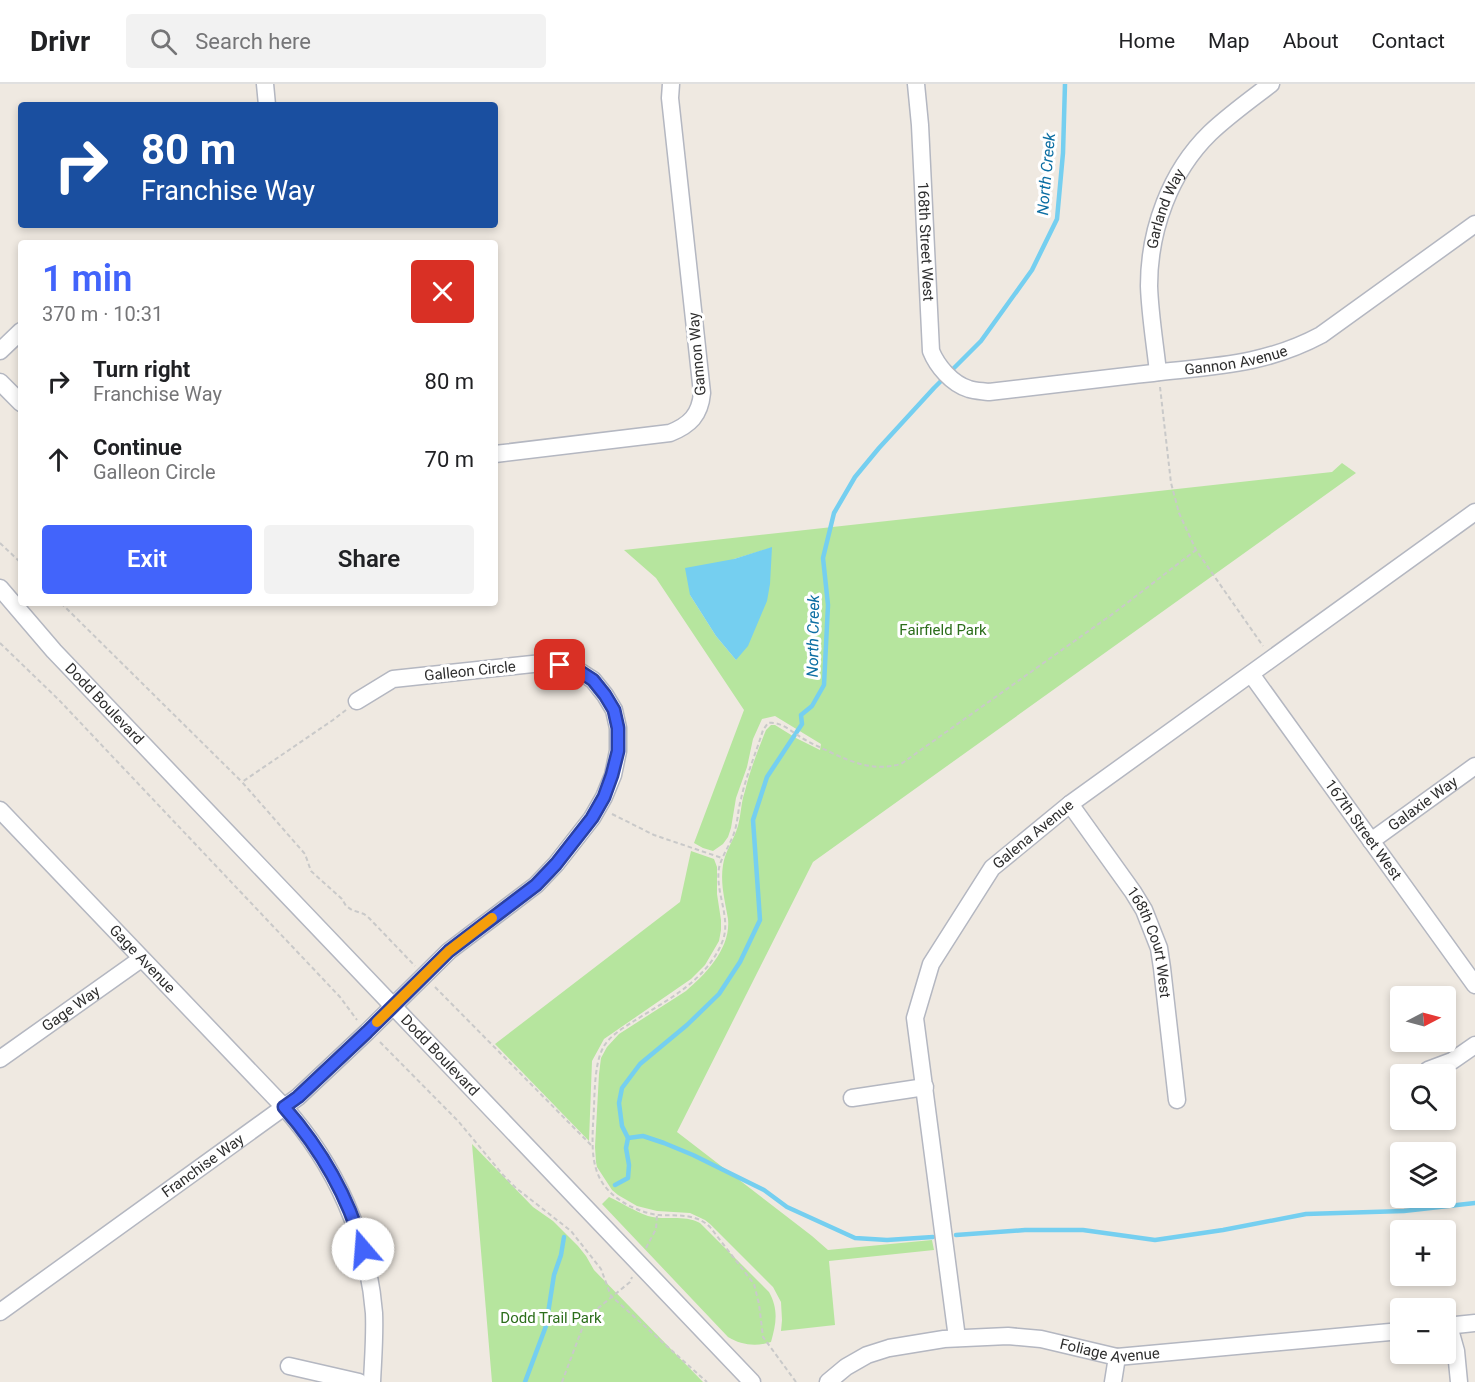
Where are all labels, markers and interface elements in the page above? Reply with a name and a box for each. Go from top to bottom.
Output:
search box [126,14,546,68]
text: Drivr [30,25,90,58]
icon: search [147,25,180,58]
text: Search here [195,29,311,54]
text: Home [1119,29,1175,53]
text: Map [1208,29,1250,53]
text: About [1283,29,1339,53]
text: Contact [1372,29,1445,53]
text: 80 m [141,125,236,174]
icon: right [42,126,120,204]
water label: North Creek [1033,131,1059,216]
street label: Garland Way [1143,166,1188,250]
text: Franchise Way [141,175,315,207]
street label: 168th Street West [914,182,938,302]
text: 1 min [42,258,132,300]
button: close [411,260,474,323]
text: 370 m · 10:31 [42,302,163,326]
street label: Gannon Way [684,312,710,396]
street label: Gannon Avenue [1184,342,1290,379]
text: Turn right [93,357,190,382]
icon: right [42,365,75,398]
text: 80 m [425,369,474,394]
text: Franchise Way [93,382,222,406]
text: Continue [93,435,182,460]
icon: ahead [42,443,75,476]
text: 70 m [425,447,474,472]
text: Galleon Circle [93,460,216,484]
button: Exit [42,525,252,594]
button: Share [264,525,474,594]
water label: North Creek [803,593,823,677]
park label: Fairfield Park [899,621,987,639]
pin [534,639,585,690]
icon: arrive [543,648,576,681]
street label: Galleon Circle [423,657,517,685]
street label: Dodd Boulevard [61,659,147,748]
street label: Galaxie Way [1385,772,1461,835]
street label: 167th Street West [1321,776,1405,884]
street label: Galena Avenue [989,796,1077,873]
street label: 168th Court West [1123,883,1174,999]
street label: Gage Avenue [106,921,179,997]
street label: Gage Way [39,982,103,1035]
north arrow [1390,986,1456,1052]
map controls [1390,986,1456,1364]
street label: Dodd Boulevard [397,1011,483,1100]
button: search [1390,1064,1456,1130]
street label: Franchise Way [158,1130,247,1201]
button: layers [1390,1142,1456,1208]
position arrow [331,1217,395,1281]
button: + [1390,1220,1456,1286]
button: − [1390,1298,1456,1364]
park label: Dodd Trail Park [500,1309,602,1327]
street label: Foliage Avenue [1058,1335,1161,1367]

